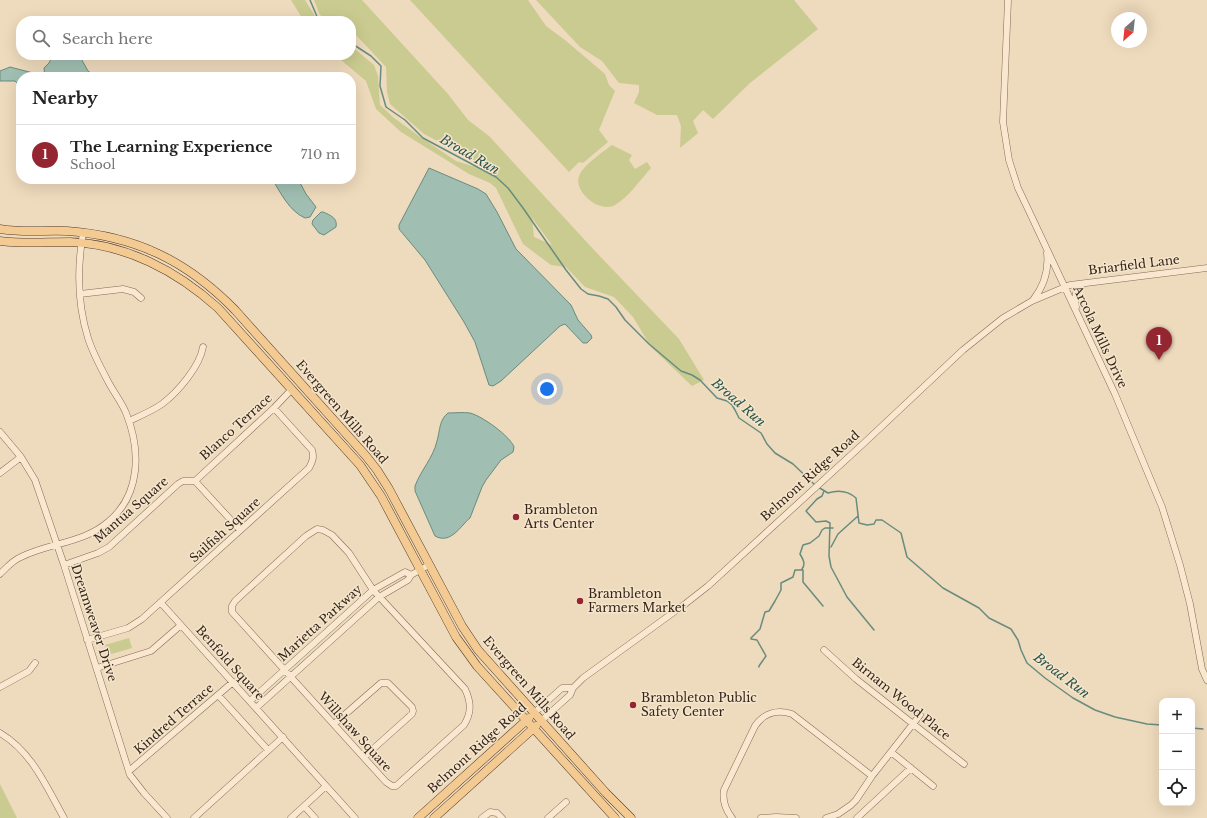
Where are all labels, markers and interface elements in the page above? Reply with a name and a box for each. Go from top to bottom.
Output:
north arrow [1111,12,1147,48]
search box [16,16,356,60]
icon: search [30,27,52,49]
text: Search here [62,29,153,48]
text: Nearby [32,88,98,109]
water label: Broad Run [436,130,503,178]
text: The Learning Experience [70,137,272,156]
text: 1 [42,146,48,163]
text: 710 m [301,146,340,163]
text: School [70,156,116,173]
street label: Briarfield Lane [1087,251,1181,278]
street label: Arcola Mills Drive [1070,282,1131,390]
pin: 1 [1146,327,1172,360]
street label: Evergreen Mills Road [293,357,391,466]
water label: Broad Run [707,374,769,430]
your location [537,379,557,399]
street label: Blanco Terrace [196,390,275,463]
street label: Belmont Ridge Road [757,427,862,524]
street label: Mantua Square [91,473,171,546]
street label: Sailfish Square [186,494,263,565]
place label: Brambleton Arts Center [523,502,598,531]
marker: Brambleton Arts Center [511,512,521,522]
street label: Dreamweaver Drive [68,562,121,684]
street label: Marietta Parkway [275,581,365,664]
place label: Brambleton Farmers Market [588,586,687,615]
marker: Brambleton Farmers Market [575,596,585,606]
street label: Benfold Square [193,622,268,703]
street label: Evergreen Mills Road [480,633,578,742]
water label: Broad Run [1029,648,1093,702]
street label: Birnam Wood Place [849,654,954,743]
street label: Kindred Terrace [131,680,216,757]
street label: Willshaw Square [315,688,395,775]
place label: Brambleton Public Safety Center [641,690,757,719]
map controls [1159,698,1195,806]
button: + [1159,698,1195,734]
street label: Belmont Ridge Road [424,699,529,796]
marker: Brambleton Public Safety Center [628,700,638,710]
button: − [1159,734,1195,770]
button: locate [1159,770,1195,806]

